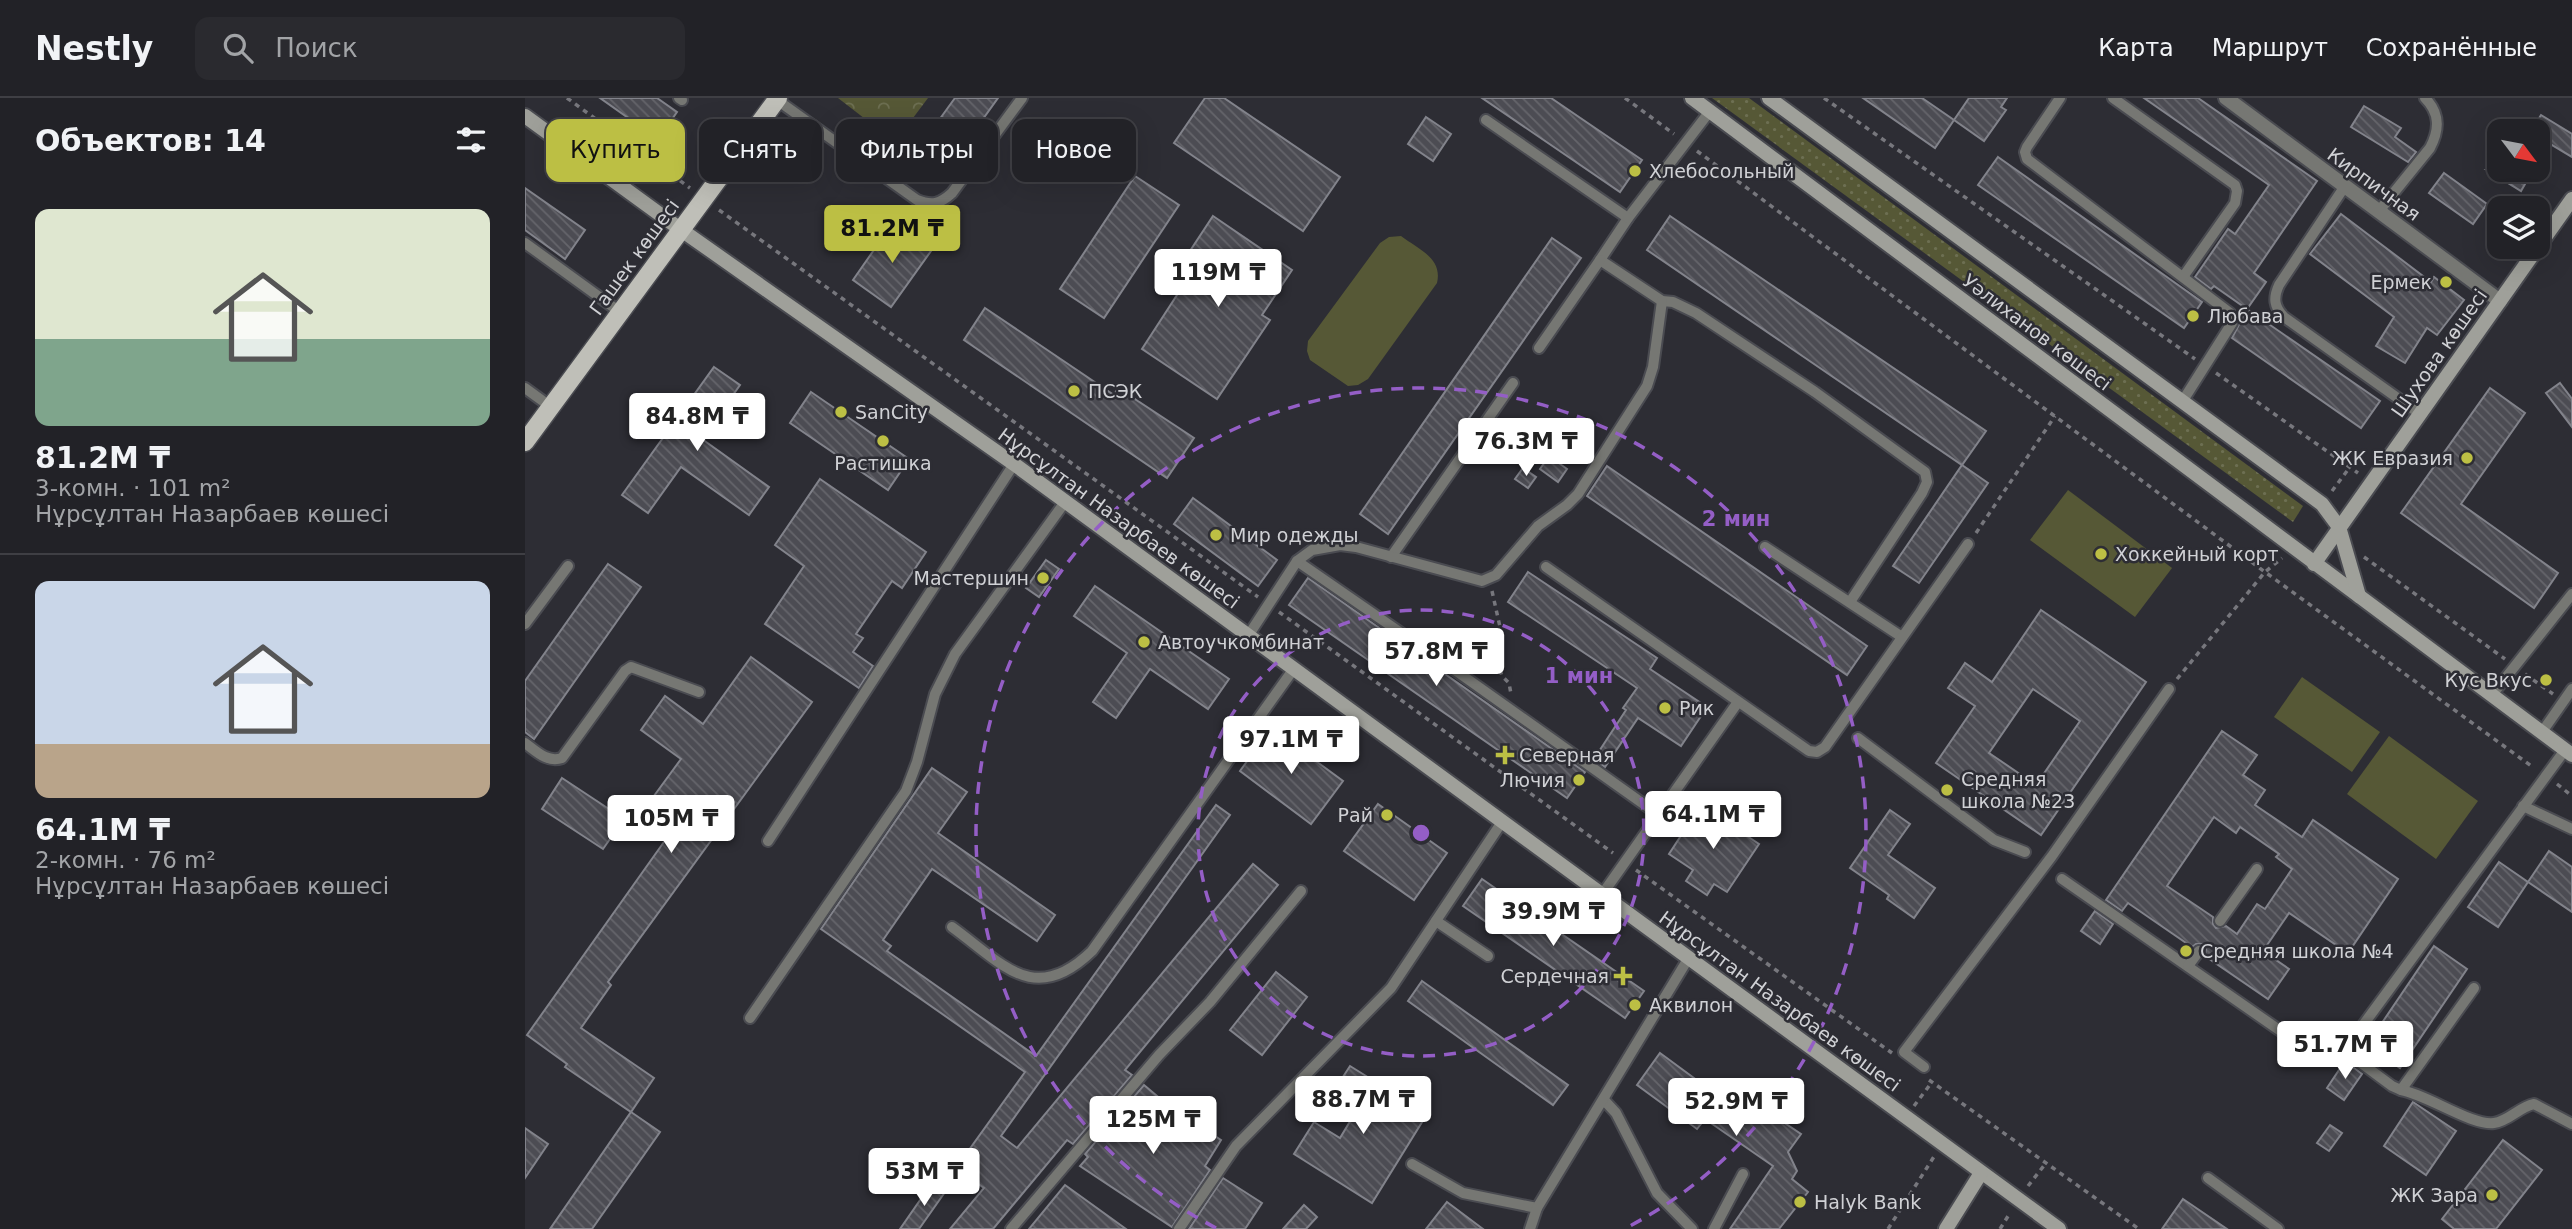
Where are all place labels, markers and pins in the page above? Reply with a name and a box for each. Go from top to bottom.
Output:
place label: Хлебосольный [1649,160,1794,182]
marker: Хлебосольный [1627,163,1643,179]
pin: 81.2M ₸ [827,206,957,265]
pin: 119M ₸ [1161,250,1275,309]
place label: Ермек [2370,271,2432,293]
marker: Ермек [2438,274,2454,290]
place label: Любава [2207,305,2283,327]
marker: Любава [2185,308,2201,324]
place label: ПСЭК [1088,380,1143,402]
marker: ПСЭК [1066,383,1082,399]
pin: 84.8M ₸ [632,394,762,453]
place label: SanCity [855,401,928,423]
marker: SanCity [833,404,849,420]
pin: 76.3M ₸ [1461,418,1591,478]
marker: Растишка [875,433,891,449]
place label: ЖК Евразия [2332,447,2453,469]
marker: ЖК Евразия [2459,450,2475,466]
place label: Растишка [834,452,932,474]
place label: Мир одежды [1230,524,1359,546]
marker: Мир одежды [1208,527,1224,543]
place label: Хоккейный корт [2115,543,2279,565]
marker: Хоккейный корт [2093,546,2109,562]
place label: Мастершин [914,567,1029,589]
marker: Мастершин [1035,570,1051,586]
pin: 57.8M ₸ [1371,628,1501,688]
place label: Автоучкомбинат [1158,631,1324,653]
marker: Автоучкомбинат [1136,634,1152,650]
place label: Кус Вкус [2445,669,2532,691]
marker: Кус Вкус [2538,672,2554,688]
place label: Рик [1679,697,1714,719]
marker: Рик [1657,700,1673,716]
pin: 97.1M ₸ [1226,716,1356,776]
place label: Северная [1519,744,1614,766]
marker: Северная [1497,747,1513,763]
place label: Средняя школа №23 [1961,768,2075,812]
place label: Лючия [1500,769,1565,791]
marker: Лючия [1571,772,1587,788]
marker: Средняя школа №23 [1939,782,1955,798]
pin: 64.1M ₸ [1648,792,1778,851]
pin: 105M ₸ [614,796,728,855]
place label: Рай [1338,804,1373,826]
marker: Рай [1379,807,1395,823]
centre of rings [1409,821,1433,845]
pin: 39.9M ₸ [1488,888,1618,948]
place label: Средняя школа №4 [2200,940,2394,962]
marker: Средняя школа №4 [2178,943,2194,959]
place label: Сердечная [1500,965,1609,987]
marker: Сердечная [1615,968,1631,984]
place label: Аквилон [1649,994,1733,1016]
marker: Аквилон [1627,997,1643,1013]
pin: 51.7M ₸ [2280,1021,2410,1081]
pin: 88.7M ₸ [1298,1076,1428,1136]
pin: 52.9M ₸ [1671,1079,1801,1138]
pin: 125M ₸ [1096,1096,1210,1156]
pin: 53M ₸ [875,1148,973,1208]
place label: ЖК Зара [2390,1184,2478,1206]
marker: ЖК Зара [2484,1187,2500,1203]
place label: Halyk Bank [1814,1191,1921,1213]
marker: Halyk Bank [1792,1194,1808,1210]

